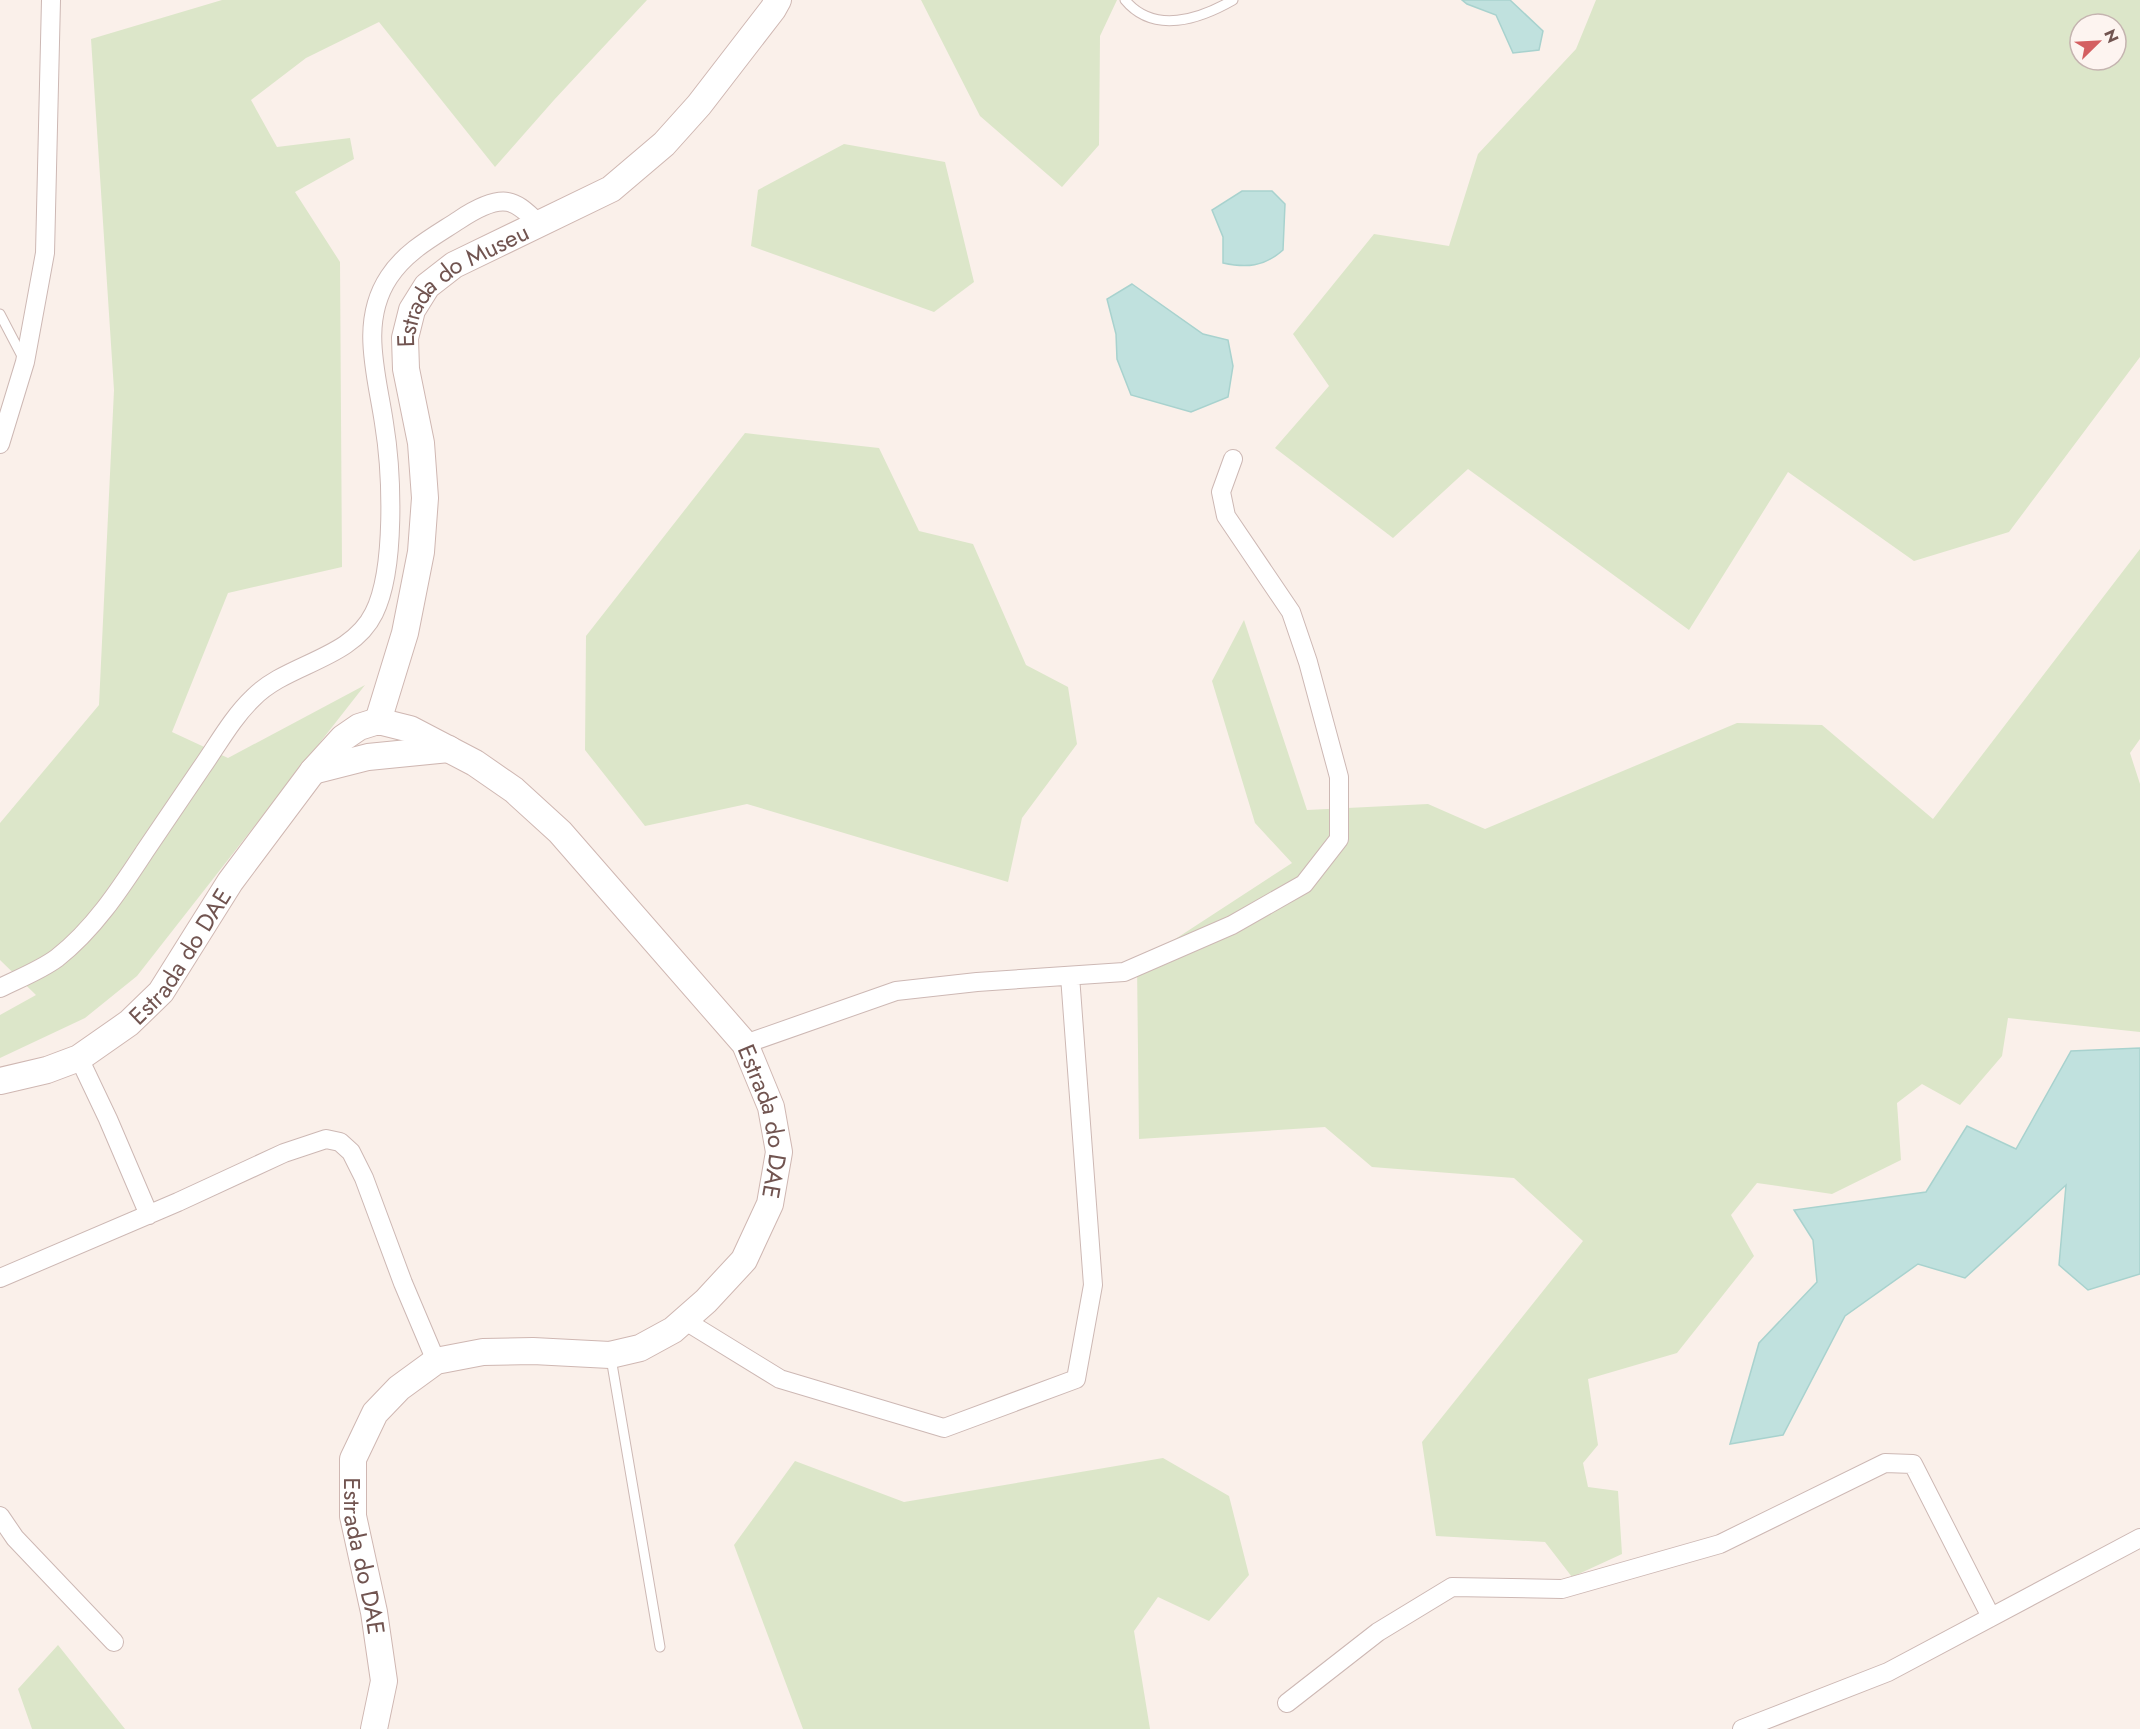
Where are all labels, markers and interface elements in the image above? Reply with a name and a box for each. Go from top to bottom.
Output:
north arrow [2068,12,2128,72]
text: N [2098,26,2124,47]
street label: Estrada do Museu [387,214,535,348]
street label: Estrada do DAE [120,881,239,1032]
street label: Estrada do DAE [729,1039,797,1201]
street label: Estrada do DAE [336,1477,395,1637]

